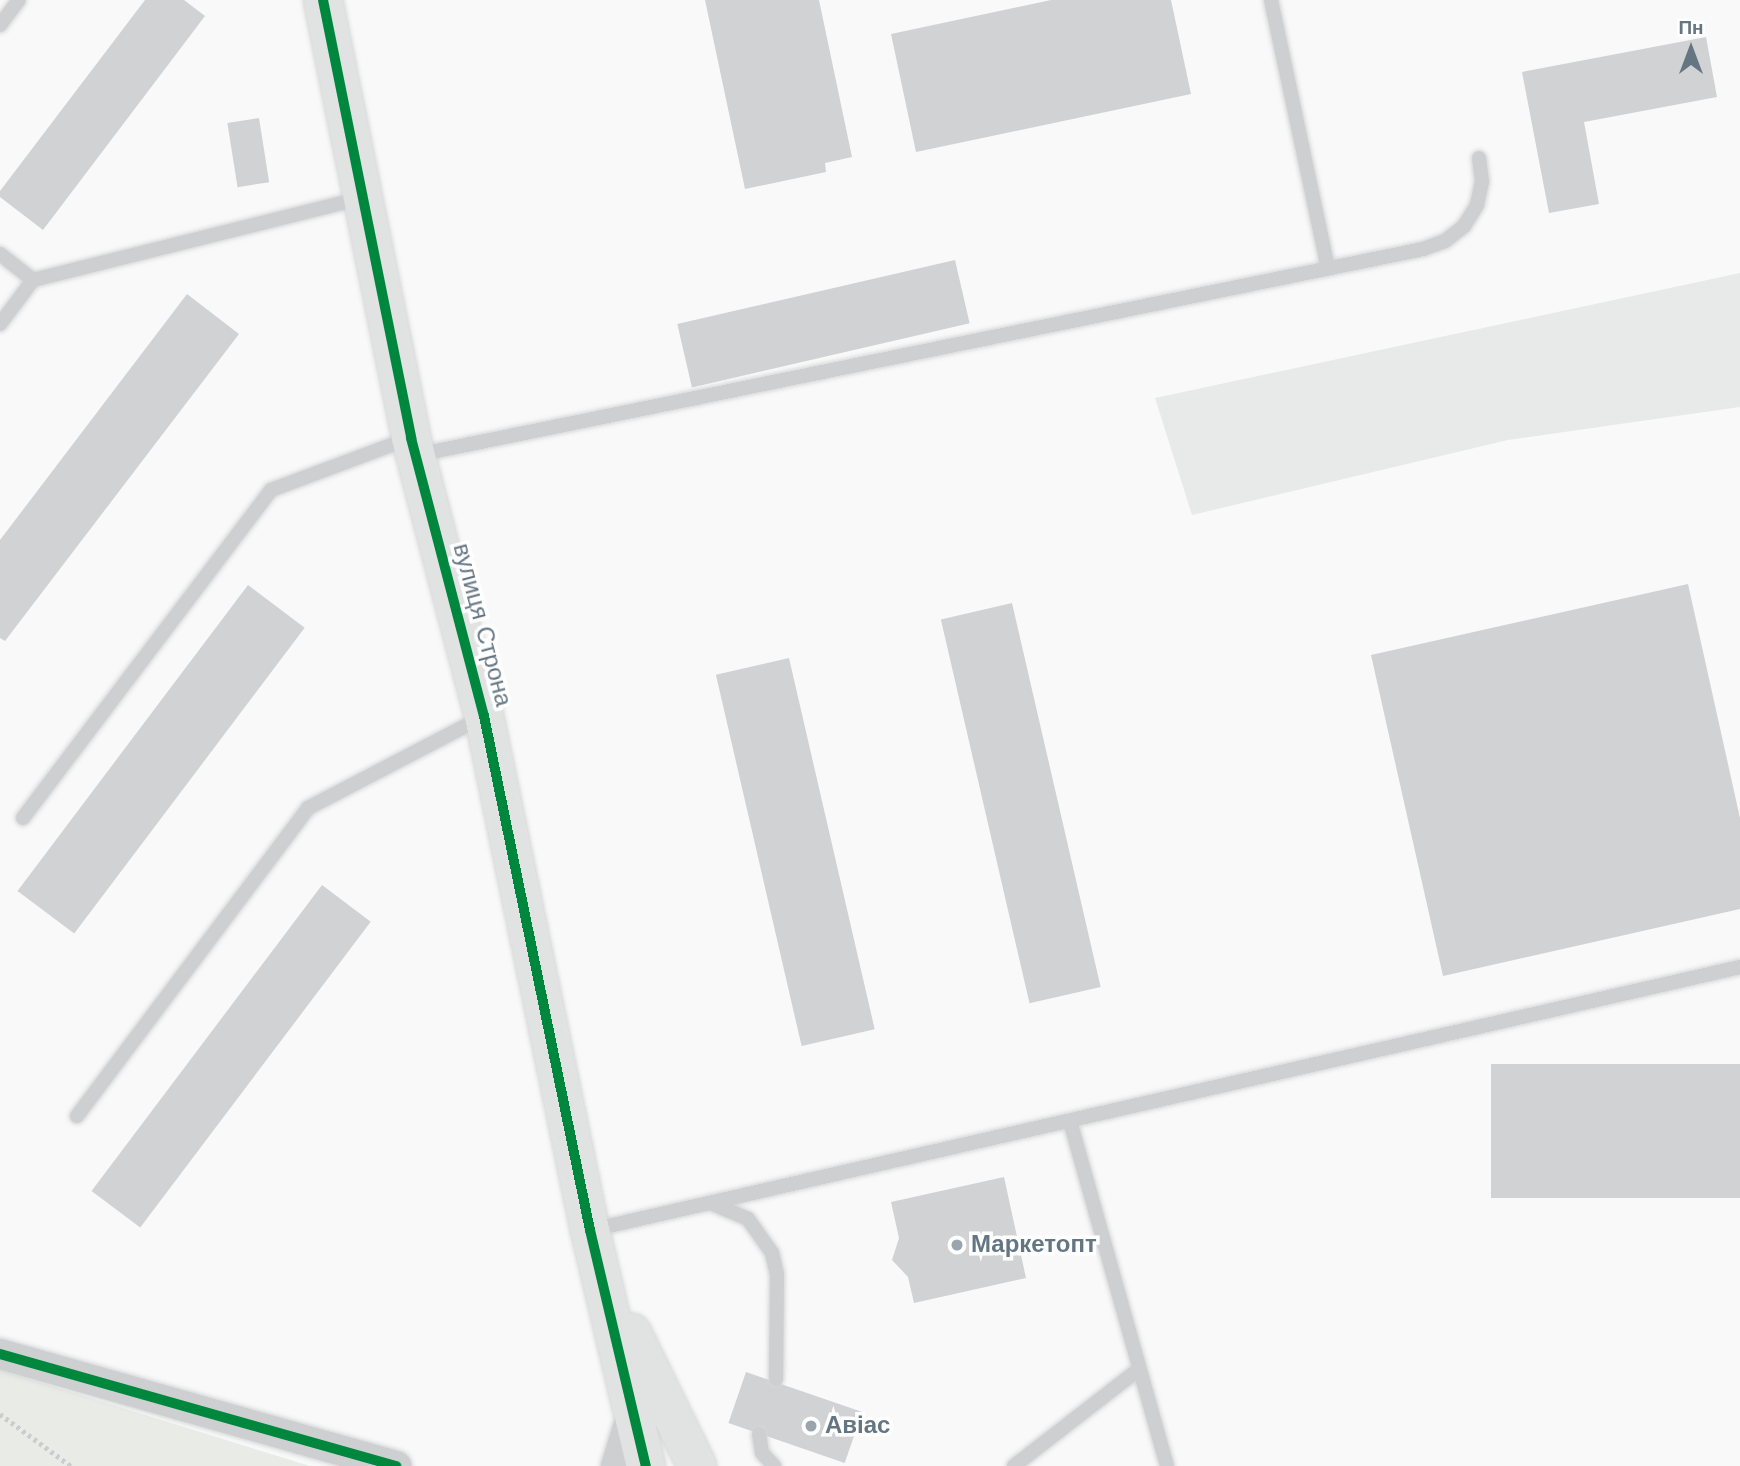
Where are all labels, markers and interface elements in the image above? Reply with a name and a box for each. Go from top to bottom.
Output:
north arrow [1656,14,1726,84]
text: Пн [1678,16,1704,39]
street label: вулиця Строна [446,540,518,710]
place label: Маркетопт [971,1231,1097,1259]
marker: Маркетопт [949,1237,965,1253]
place label: Авіас [825,1412,890,1440]
marker: Авіас [803,1418,819,1434]

